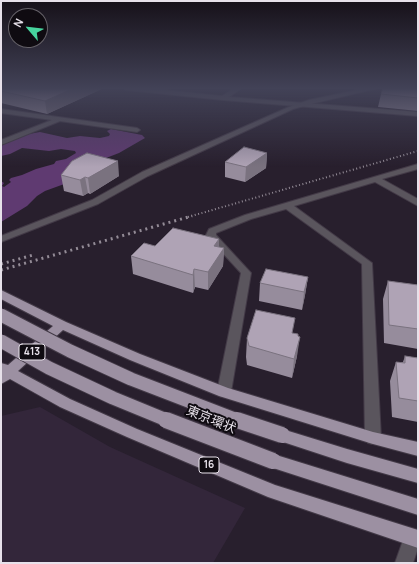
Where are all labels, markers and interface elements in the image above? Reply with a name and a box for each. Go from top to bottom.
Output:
north arrow [8,8,48,48]
text: N [9,16,26,30]
road number: 413 [19,344,45,360]
street label: 東京環状 [184,403,238,437]
road number: 16 [199,457,219,473]

